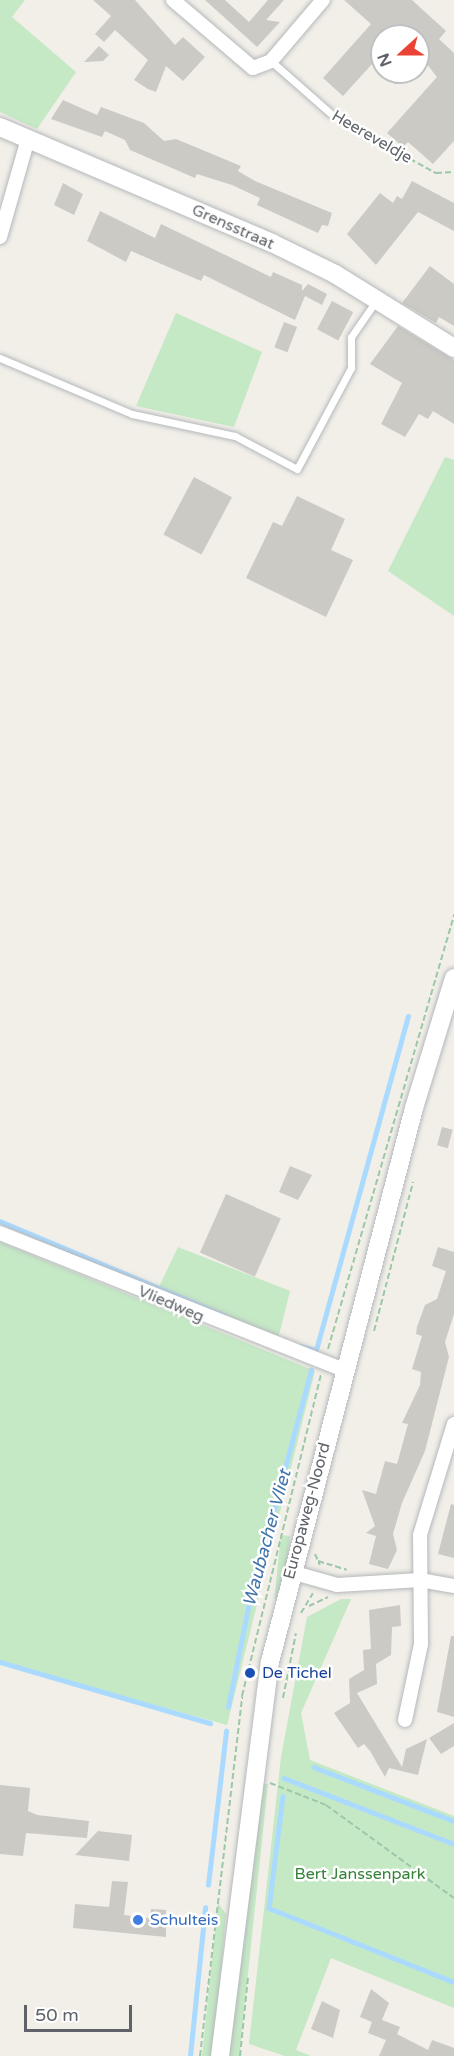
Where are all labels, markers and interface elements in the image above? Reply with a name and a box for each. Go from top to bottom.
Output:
north arrow [370,24,430,84]
text: N [373,50,397,69]
street label: Heereveldje [328,106,416,168]
street label: Grensstraat [189,200,277,254]
street label: Vliedweg [135,1282,207,1326]
street label: Europaweg-Noord [280,1441,334,1581]
water label: Waubacher Vliet [238,1467,296,1609]
place label: De Tichel [262,1663,332,1683]
marker: De Tichel [243,1666,257,1680]
park label: Bert Janssenpark [295,1864,425,1884]
place label: Schulteis [150,1910,219,1930]
marker: Schulteis [131,1913,145,1927]
scale bar [27,1993,135,2031]
text: 50 m [35,2004,79,2026]

